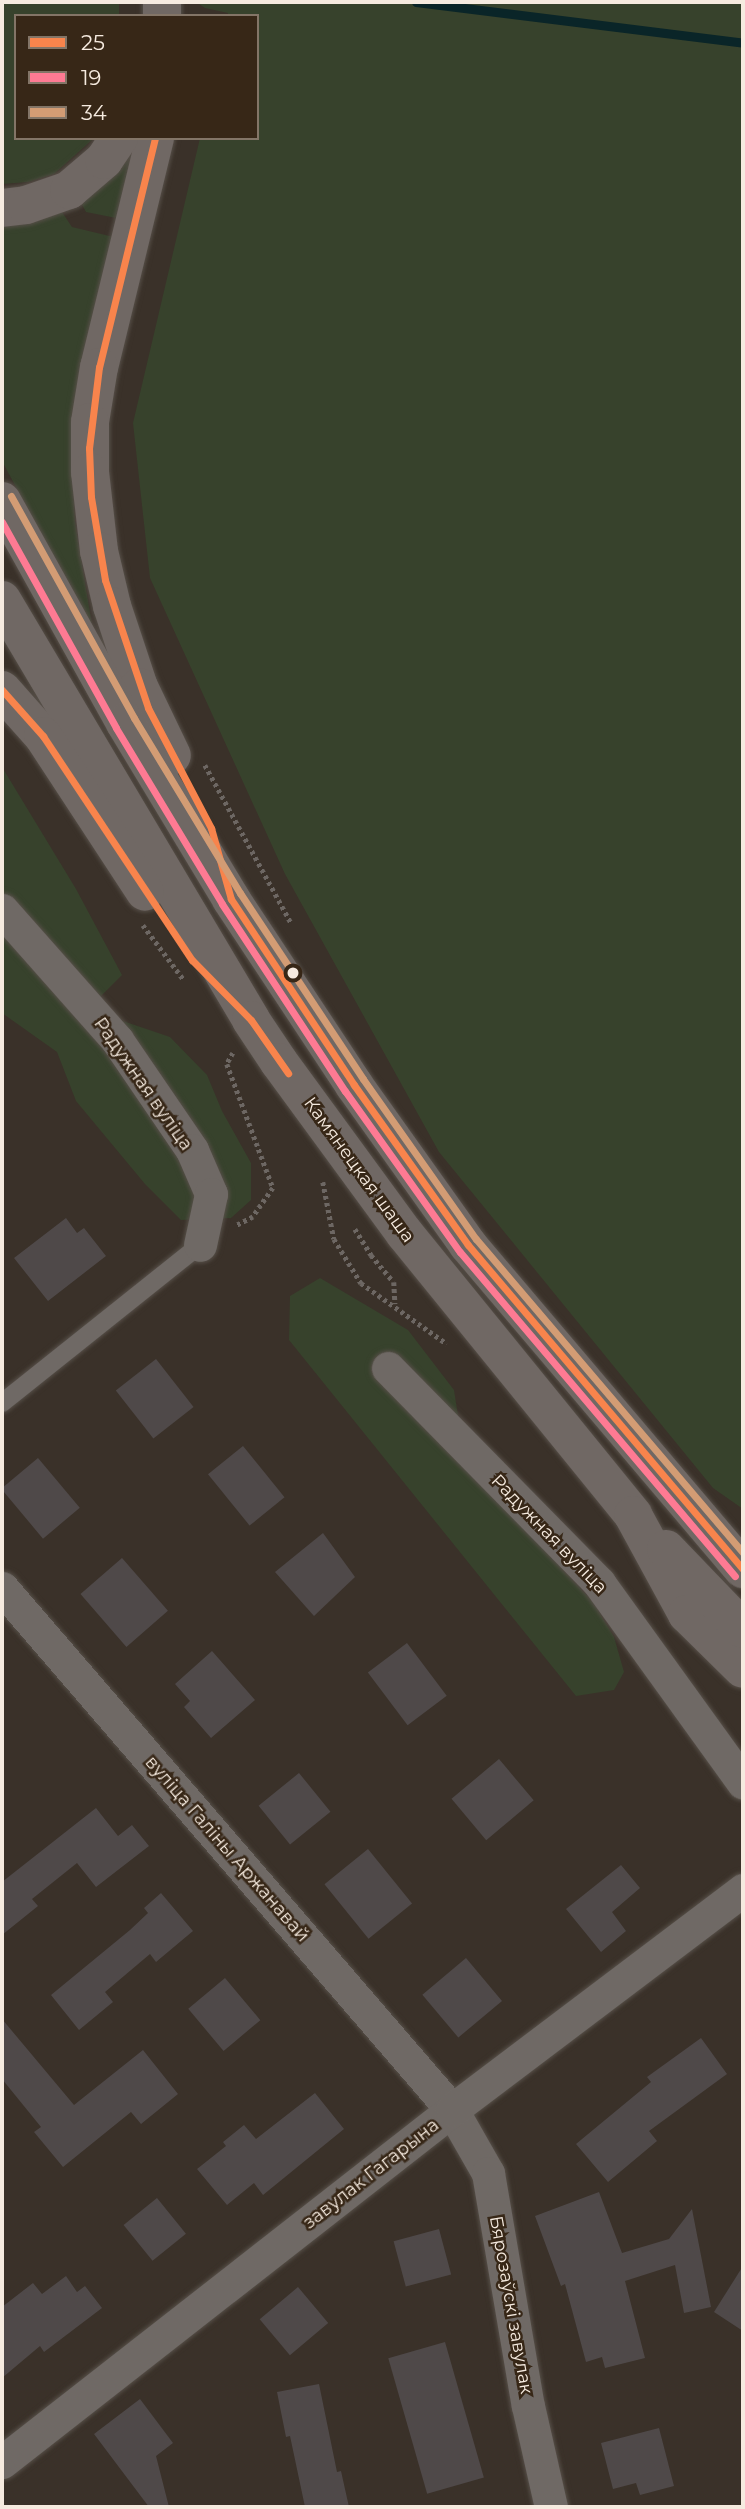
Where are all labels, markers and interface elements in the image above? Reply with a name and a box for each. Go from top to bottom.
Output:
legend [14,14,259,140]
text: 25 [81,30,105,55]
text: 19 [81,65,101,90]
text: 34 [81,100,107,125]
unlabelled marker [286,966,300,980]
street label: Радужная вуліца [89,1013,197,1155]
street label: Камянецкая шаша [299,1093,419,1247]
street label: Радужная вуліца [487,1470,611,1598]
street label: вуліца Галіны Аржанавай [140,1752,314,1946]
street label: завулак Гагарына [299,2114,443,2234]
street label: Бярозаўскі завулак [485,2214,537,2396]

